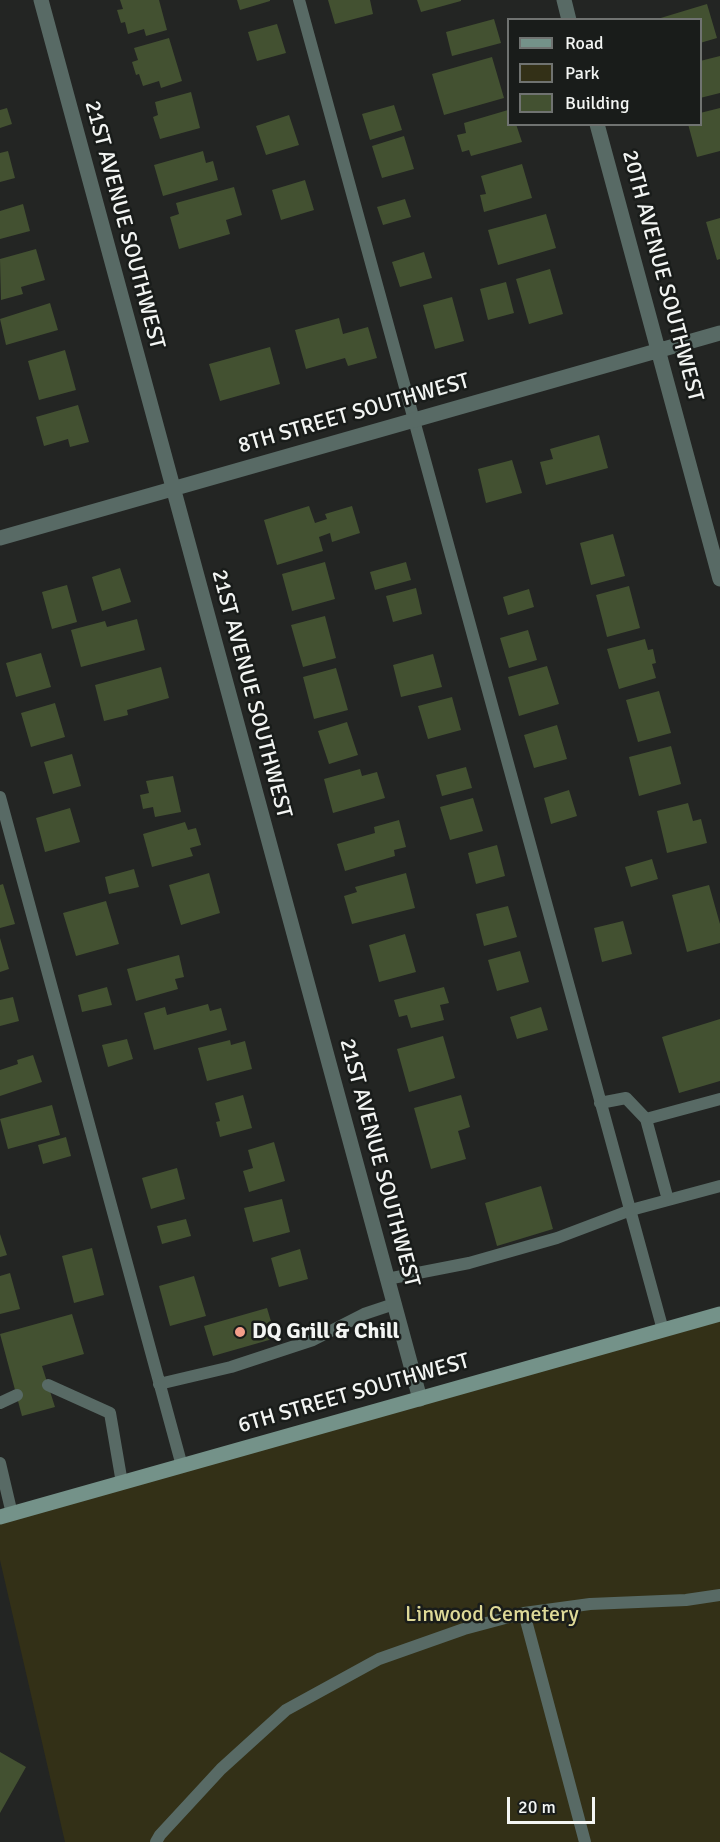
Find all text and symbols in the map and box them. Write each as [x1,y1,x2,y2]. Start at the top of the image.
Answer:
legend [507,18,702,126]
text: Road [565,32,604,54]
text: Park [565,62,600,84]
text: Building [565,92,629,114]
street label: 21ST AVENUE SOUTHWEST [78,98,170,352]
street label: 20TH AVENUE SOUTHWEST [616,147,708,405]
street label: 8TH STREET SOUTHWEST [235,368,473,460]
street label: 21ST AVENUE SOUTHWEST [205,567,297,821]
street label: 21ST AVENUE SOUTHWEST [333,1036,425,1290]
place label: DQ Grill & Chill [252,1319,399,1345]
marker: DQ Grill & Chill [233,1325,247,1339]
street label: 6TH STREET SOUTHWEST [235,1348,473,1440]
park label: Linwood Cemetery [405,1602,579,1628]
scale bar [510,1785,598,1823]
text: 20 m [518,1796,556,1818]

